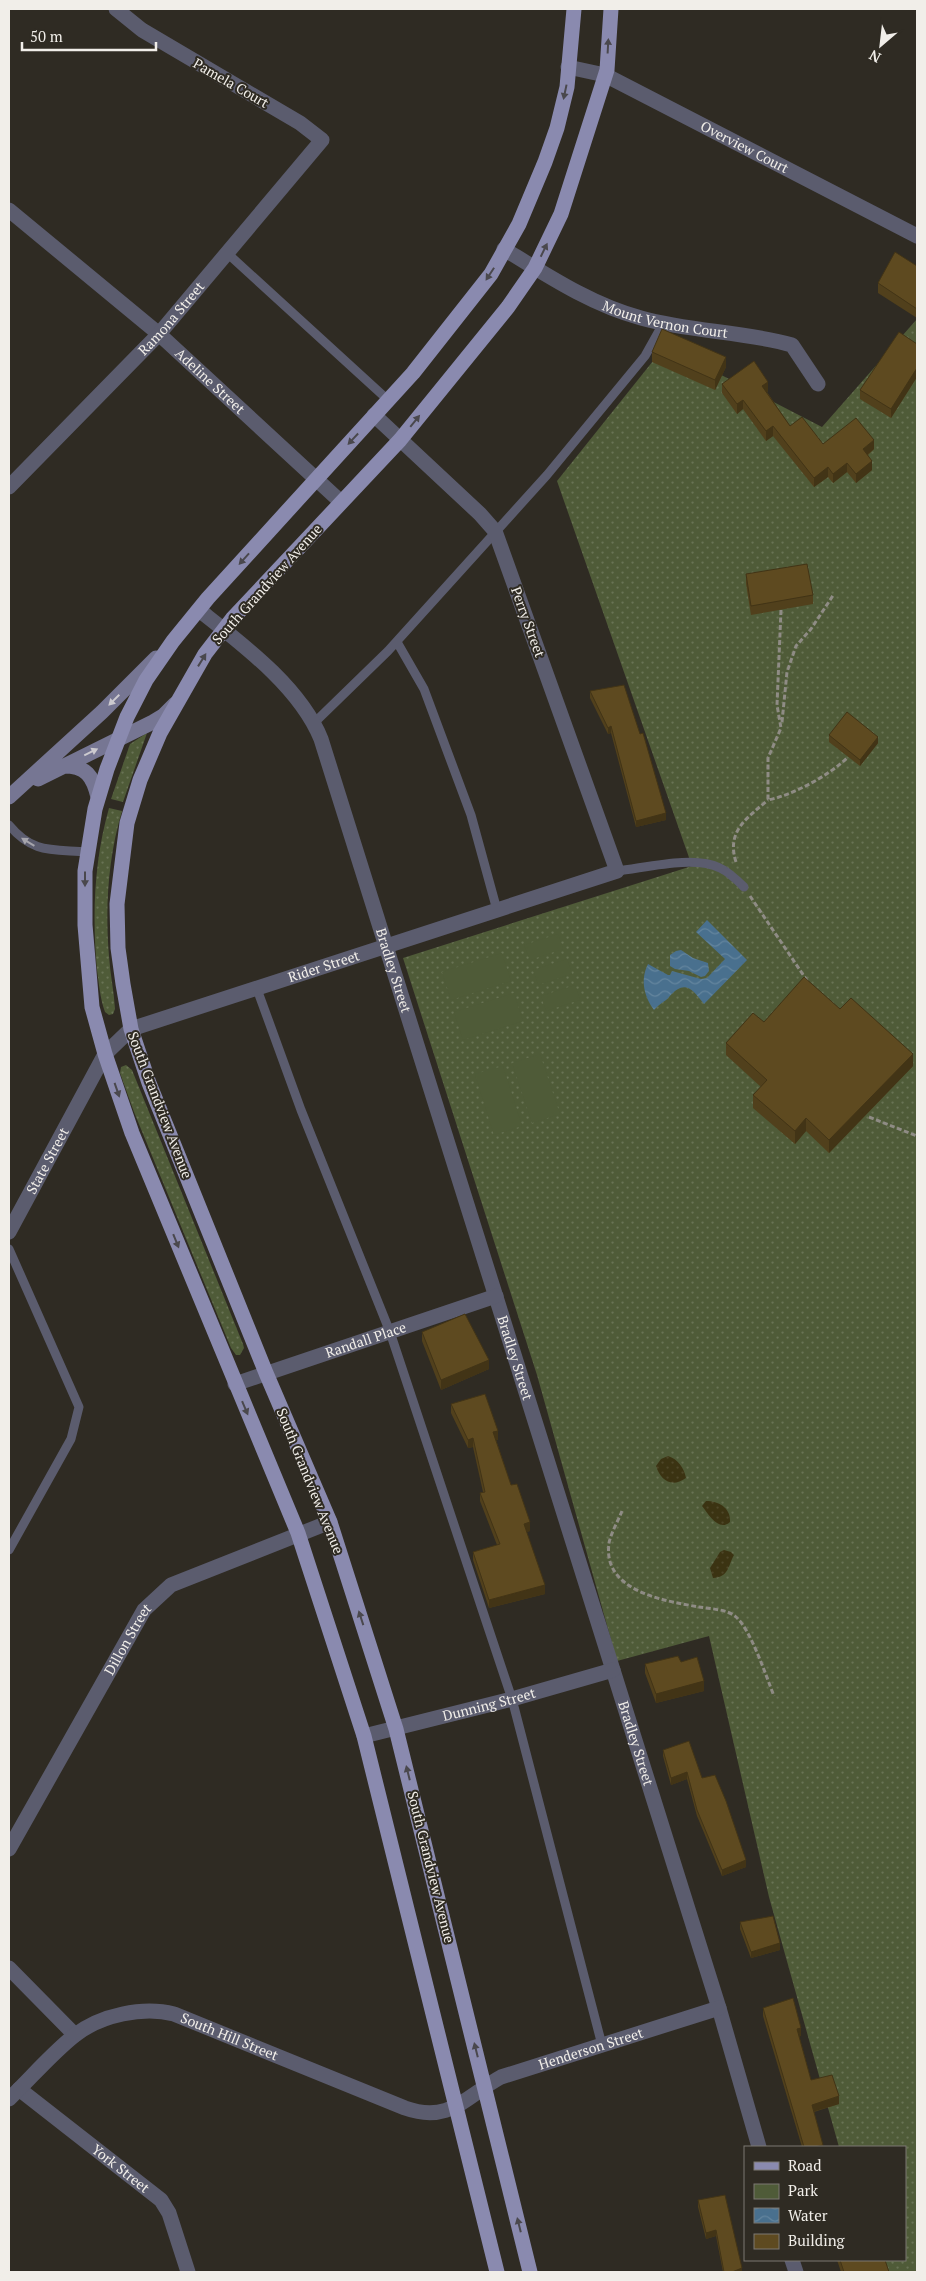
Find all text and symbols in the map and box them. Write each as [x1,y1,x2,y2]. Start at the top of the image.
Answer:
scale bar [22,20,156,52]
north arrow [856,20,906,70]
text: 50 m [30,26,63,46]
one-way arrow [605,38,613,54]
text: N [865,46,884,68]
street label: Pamela Court [190,53,273,112]
one-way arrow [561,84,569,99]
street label: Overview Court [697,116,793,178]
one-way arrow [540,243,548,257]
one-way arrow [485,267,495,280]
street label: Ramona Street [133,277,209,359]
street label: Mount Vernon Court [600,296,730,342]
street label: Adeline Street [171,344,250,418]
one-way arrow [409,415,420,428]
one-way arrow [347,432,359,444]
street label: South Grandview Avenue [207,519,326,648]
one-way arrow [238,552,249,565]
street label: Perry Street [507,584,550,661]
one-way arrow [197,653,206,666]
one-way arrow [108,694,120,706]
one-way arrow [84,748,98,756]
one-way arrow [21,838,34,847]
one-way arrow [81,871,89,887]
street label: Bradley Street [372,926,416,1016]
street label: Rider Street [285,945,363,986]
street label: South Grandview Avenue [124,1029,197,1181]
one-way arrow [114,1082,122,1097]
street label: State Street [21,1123,73,1197]
one-way arrow [172,1234,180,1249]
street label: Bradley Street [493,1313,538,1403]
street label: Randall Place [323,1317,408,1362]
one-way arrow [241,1401,249,1415]
street label: South Grandview Avenue [272,1405,348,1557]
street label: Dillon Street [99,1598,155,1678]
one-way arrow [356,1610,364,1625]
street label: Dunning Street [440,1683,538,1725]
street label: Bradley Street [614,1698,659,1789]
one-way arrow [403,1766,411,1781]
street label: South Grandview Avenue [403,1789,460,1945]
street label: South Hill Street [178,2008,282,2065]
street label: Henderson Street [536,2022,646,2074]
one-way arrow [472,2043,480,2058]
street label: York Street [88,2139,155,2197]
legend [744,2146,906,2261]
text: Road [788,2155,821,2175]
text: Park [788,2180,818,2200]
text: Water [788,2205,828,2225]
one-way arrow [515,2217,523,2232]
text: Building [788,2230,846,2250]

